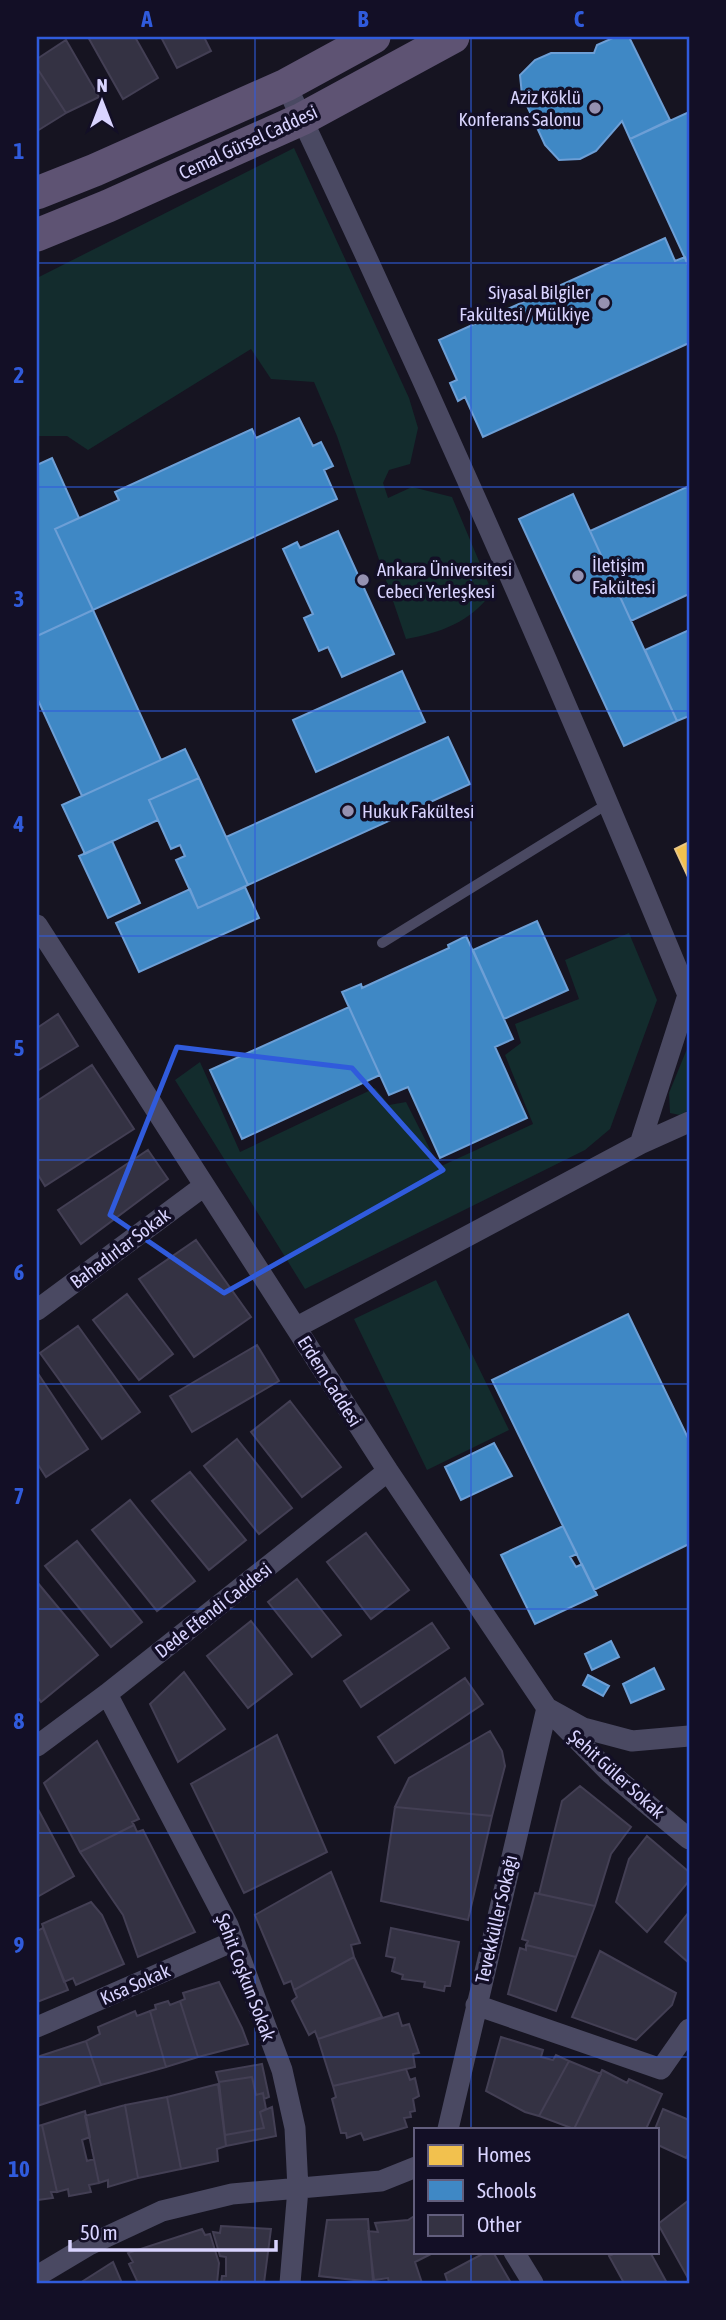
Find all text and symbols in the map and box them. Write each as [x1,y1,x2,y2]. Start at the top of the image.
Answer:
text: A [140,6,153,32]
text: B [358,6,369,32]
text: C [574,6,585,32]
north arrow [66,66,136,136]
text: N [96,74,108,96]
place label: Aziz Köklü Konferans Salonu [458,86,581,130]
street label: Cemal Gürsel Caddesi [175,100,321,184]
marker: Aziz Köklü Konferans Salonu [587,100,603,116]
text: 1 [14,138,25,164]
place label: Siyasal Bilgiler Fakültesi / Mülkiye [459,281,590,325]
marker: Siyasal Bilgiler Fakültesi / Mülkiye [596,295,612,311]
text: 2 [14,362,24,388]
place label: İletişim Fakültesi [592,554,656,598]
place label: Ankara Üniversitesi Cebeci Yerleşkesi [377,558,512,602]
marker: İletişim Fakültesi [570,568,586,584]
marker: Ankara Üniversitesi Cebeci Yerleşkesi [355,572,371,588]
text: 3 [14,586,24,612]
place label: Hukuk Fakültesi [362,800,474,822]
marker: Hukuk Fakültesi [340,803,356,819]
text: 4 [13,811,25,837]
text: 5 [14,1035,25,1061]
street label: Bahadırlar Sokak [66,1203,175,1293]
text: 6 [14,1259,25,1285]
street label: Erdem Caddesi [293,1332,367,1430]
text: 7 [14,1483,24,1509]
street label: Dede Efendi Caddesi [150,1558,276,1662]
text: 8 [14,1708,25,1734]
street label: Şehit Güler Sokak [564,1725,670,1823]
street label: Tevekküller Sokağı [471,1853,521,1985]
street label: Şehit Coşkun Sokak [212,1910,281,2044]
text: 9 [14,1932,25,1958]
street label: Kısa Sokak [97,1959,174,2009]
legend [414,2128,660,2254]
text: Homes [477,2142,531,2166]
text: 10 [8,2156,30,2182]
text: Schools [477,2178,537,2202]
scale bar [70,2208,276,2252]
text: Other [477,2212,522,2236]
text: 50 m [80,2220,118,2244]

